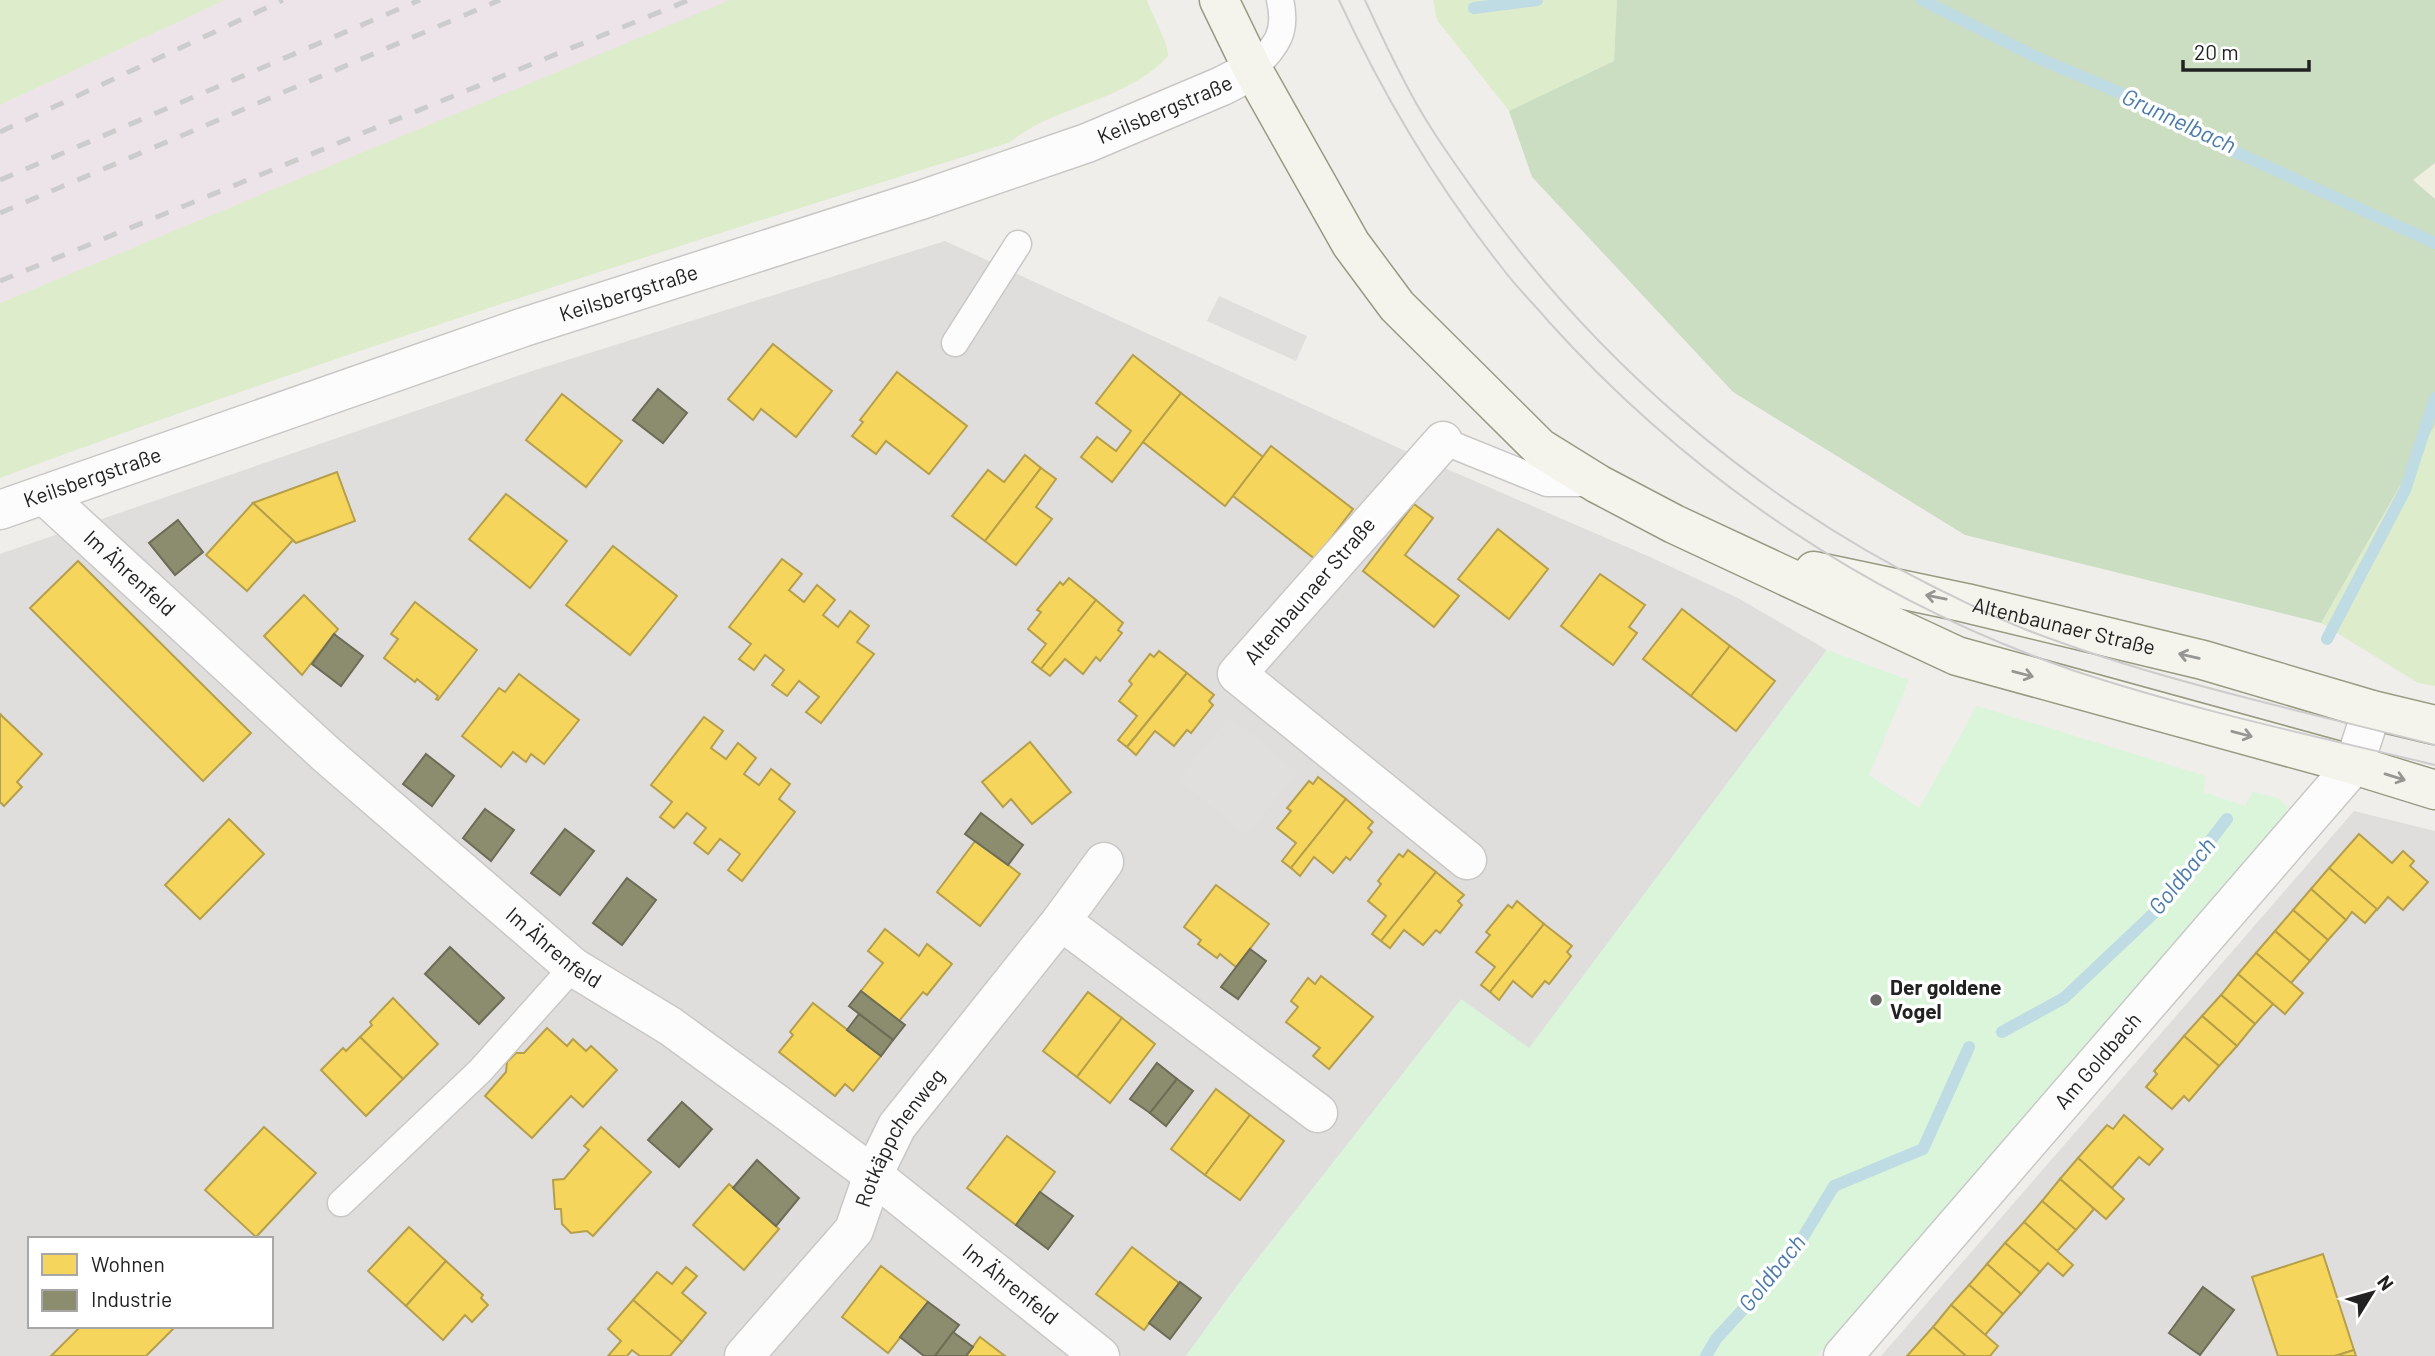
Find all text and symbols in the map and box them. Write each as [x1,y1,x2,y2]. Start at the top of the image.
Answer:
scale bar [2183,28,2309,72]
text: 20 m [2194,39,2239,64]
street label: Keilsbergstraße [1093,69,1236,148]
water label: Grunnelbach [2118,81,2241,159]
street label: Keilsbergstraße [556,258,701,326]
street label: Keilsbergstraße [20,441,164,512]
street label: Altenbaunaer Straße [1238,511,1380,669]
street label: Im Ährenfeld [80,524,181,621]
one-way arrow [1925,589,1948,603]
street label: Altenbaunaer Straße [1970,591,2158,659]
one-way arrow [2178,649,2201,663]
one-way arrow [2011,668,2033,681]
one-way arrow [2230,728,2253,741]
one-way arrow [2383,772,2405,785]
water label: Goldbach [2142,831,2221,920]
street label: Im Ährenfeld [502,901,606,992]
place label: Der goldene Vogel [1890,974,2001,1023]
marker: Der goldene Vogel [1868,992,1884,1008]
street label: Am Goldbach [2048,1007,2145,1113]
street label: Rotkäppchenweg [849,1063,949,1210]
water label: Goldbach [1732,1228,1811,1317]
legend [28,1237,273,1328]
street label: Im Ährenfeld [958,1238,1064,1329]
text: Wohnen [91,1251,165,1276]
north arrow [2337,1258,2407,1328]
text: N [2373,1270,2399,1294]
text: Industrie [91,1286,172,1311]

